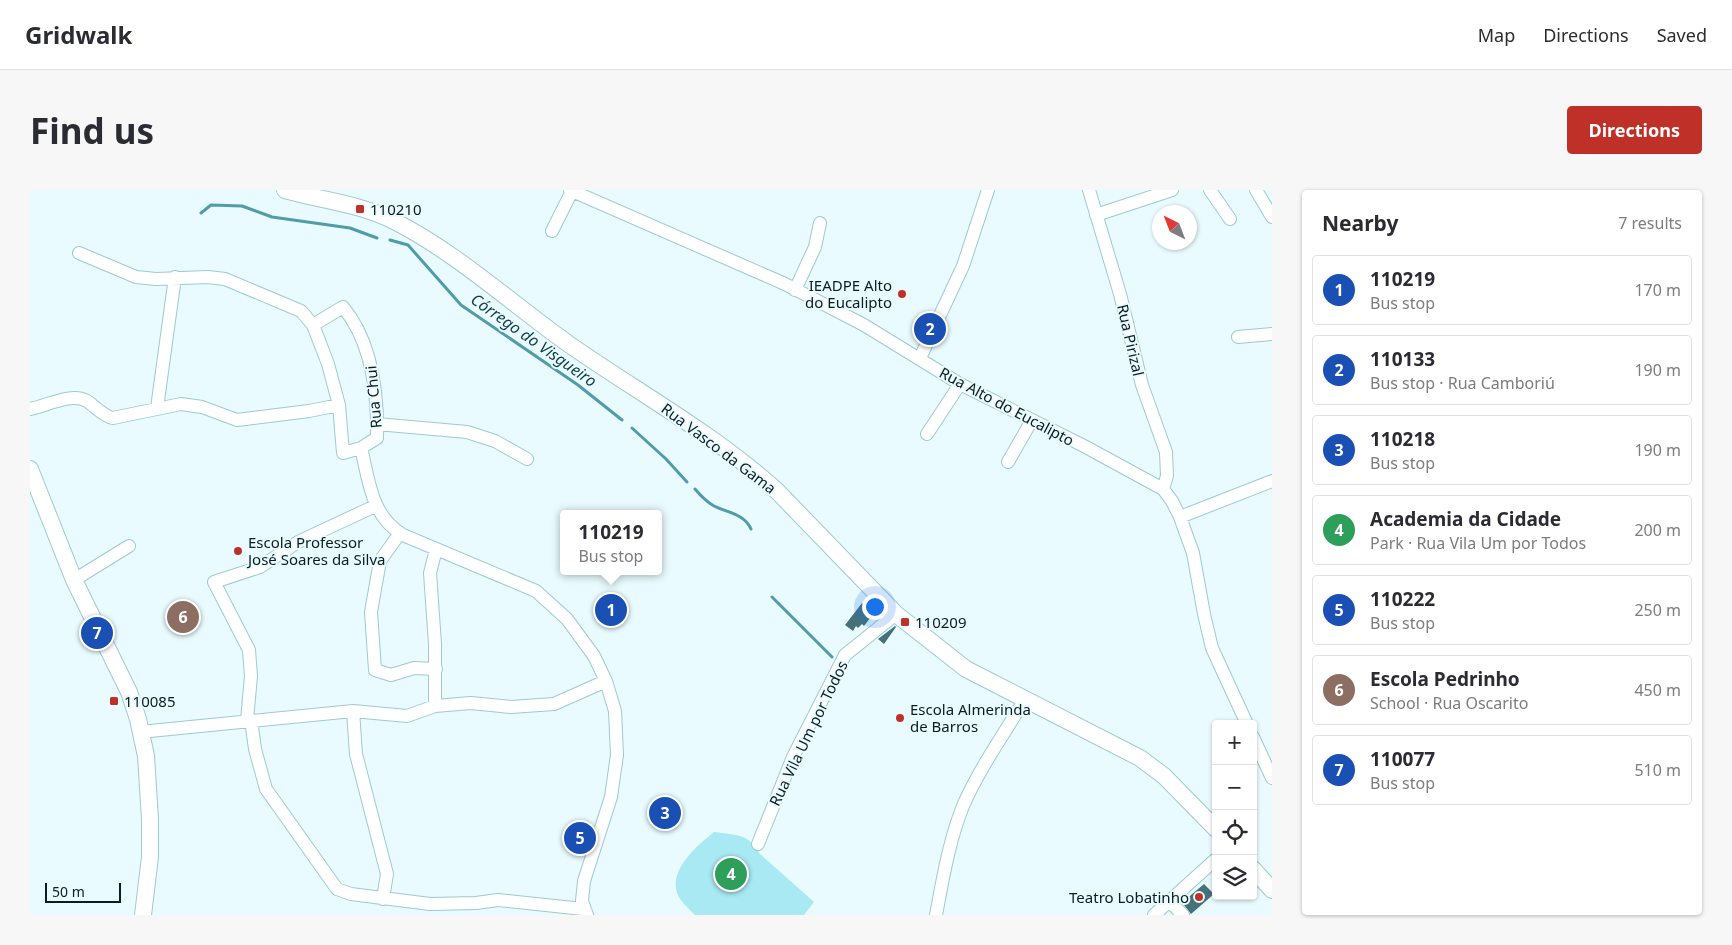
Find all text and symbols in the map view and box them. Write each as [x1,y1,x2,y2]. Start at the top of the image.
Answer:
text: Gridwalk [25,18,132,51]
text: Map [1478,23,1515,47]
text: Directions [1543,23,1629,47]
text: Saved [1657,23,1707,47]
button: Directions [1567,106,1702,154]
text: Find us [30,107,154,154]
place label: 110210 [370,199,421,219]
marker: 110210 [354,203,366,215]
north arrow [1152,205,1197,250]
text: Nearby [1322,209,1398,237]
text: 7 results [1618,212,1682,234]
text: 110219 [1370,266,1435,292]
place label: IEADPE Alto do Eucalipto [805,275,892,312]
text: 1 [1334,279,1344,301]
text: 170 m [1634,279,1681,301]
water label: Córrego do Visgueiro [467,288,601,392]
marker: IEADPE Alto do Eucalipto [896,288,908,300]
text: Bus stop [1370,292,1435,314]
street label: Rua Pirizal [1113,302,1149,378]
pin: 2 [914,310,946,348]
text: 110133 [1370,346,1435,372]
text: 2 [1334,359,1344,381]
text: 190 m [1634,359,1681,381]
street label: Rua Alto do Eucalipto [936,362,1078,450]
street label: Rua Chui [360,365,386,429]
text: Bus stop · Rua Camboriú [1370,372,1555,394]
street label: Rua Vasco da Gama [658,398,780,498]
text: 110218 [1370,426,1435,452]
text: 3 [1334,439,1344,461]
text: 190 m [1634,439,1681,461]
text: Bus stop [1370,452,1435,474]
text: Academia da Cidade [1370,506,1561,532]
popup [560,510,662,575]
text: 110219 [578,519,644,545]
text: 4 [1334,519,1344,541]
text: 200 m [1634,519,1681,541]
place label: Escola Professor José Soares da Silva [246,532,385,569]
text: Park · Rua Vila Um por Todos [1370,532,1586,554]
marker: Escola Professor José Soares da Silva [232,545,244,557]
text: Bus stop [578,545,643,567]
text: 110222 [1370,586,1435,612]
pin: 1 [595,591,627,629]
your location [862,594,888,620]
pin: 6 [167,598,199,636]
text: 5 [1334,599,1344,621]
text: 250 m [1634,599,1681,621]
place label: 110209 [915,612,966,632]
text: Bus stop [1370,612,1435,634]
pin: 7 [81,614,113,652]
marker: 110209 [899,616,911,628]
street label: Rua Vila Um por Todos [764,657,852,809]
text: Escola Pedrinho [1370,666,1520,692]
text: 6 [1334,679,1344,701]
text: 450 m [1634,679,1681,701]
place label: 110085 [124,691,175,711]
text: School · Rua Oscarito [1370,692,1528,714]
marker: 110085 [108,695,120,707]
place label: Escola Almerinda de Barros [910,699,1031,736]
marker: Escola Almerinda de Barros [894,712,906,724]
map controls [1212,720,1257,900]
button: + [1212,720,1257,765]
text: 110077 [1370,746,1435,772]
text: 7 [1334,759,1344,781]
text: 510 m [1634,759,1681,781]
button: − [1212,765,1257,810]
text: Bus stop [1370,772,1435,794]
pin: 3 [649,794,681,832]
button: locate [1212,810,1257,855]
pin: 5 [564,819,596,857]
pin: 4 [715,855,747,893]
button: layers [1212,855,1257,900]
scale bar [45,880,121,903]
text: 50 m [52,882,85,901]
place label: Teatro Lobatinho [1069,887,1189,907]
marker: Teatro Lobatinho [1193,891,1205,903]

